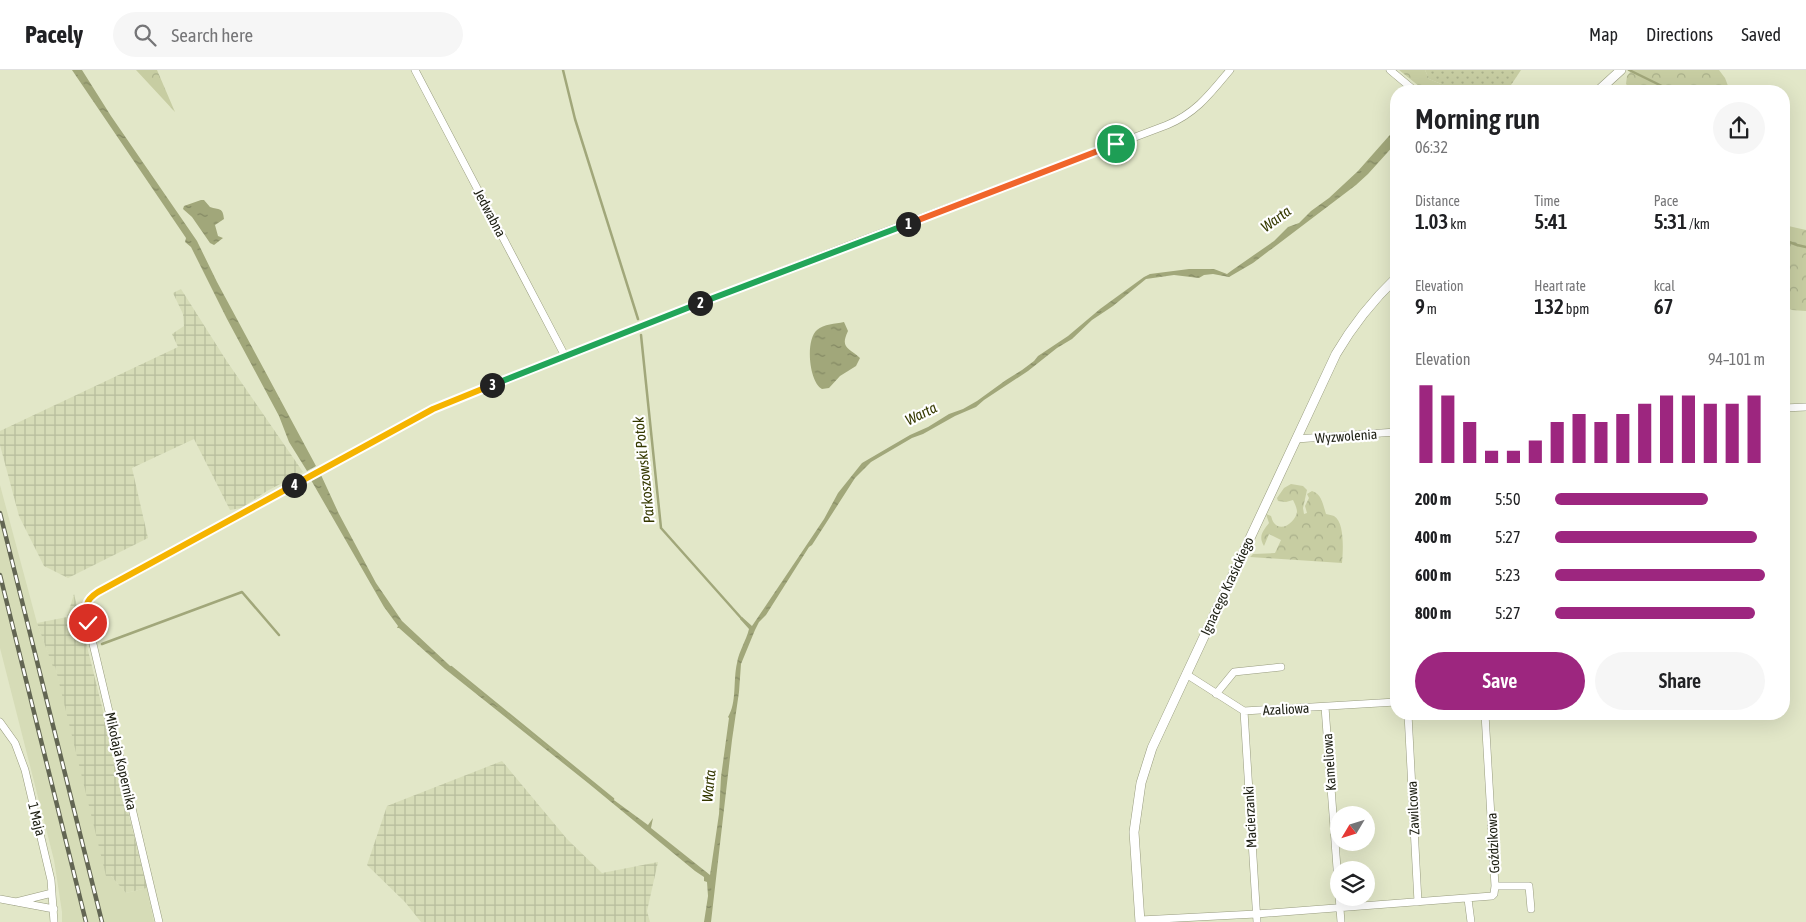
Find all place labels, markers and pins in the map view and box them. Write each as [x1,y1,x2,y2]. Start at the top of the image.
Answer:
pin [1095,123,1137,165]
pin: 1 [896,212,920,236]
pin: 2 [688,290,712,316]
pin: 3 [480,372,504,398]
pin: 4 [282,472,306,498]
pin [67,602,109,644]

